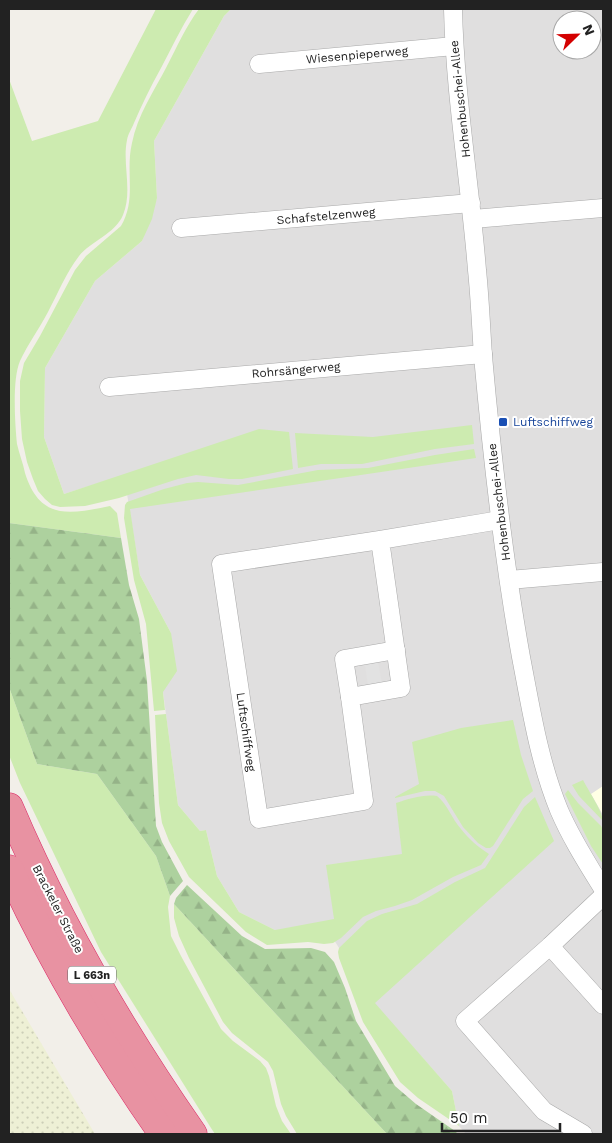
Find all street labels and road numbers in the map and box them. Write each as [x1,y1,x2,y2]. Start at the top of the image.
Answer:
street label: Hohenbuschei-Allee [447,39,473,159]
street label: Wiesenpieperweg [305,44,409,66]
street label: Schafstelzenweg [276,205,377,227]
street label: Rohrsängerweg [251,359,342,381]
street label: Hohenbuschei-Allee [485,442,513,562]
street label: Luftschiffweg [234,691,259,773]
street label: Brackeler Straße [30,862,86,956]
road number: L 663n [68,966,116,984]

